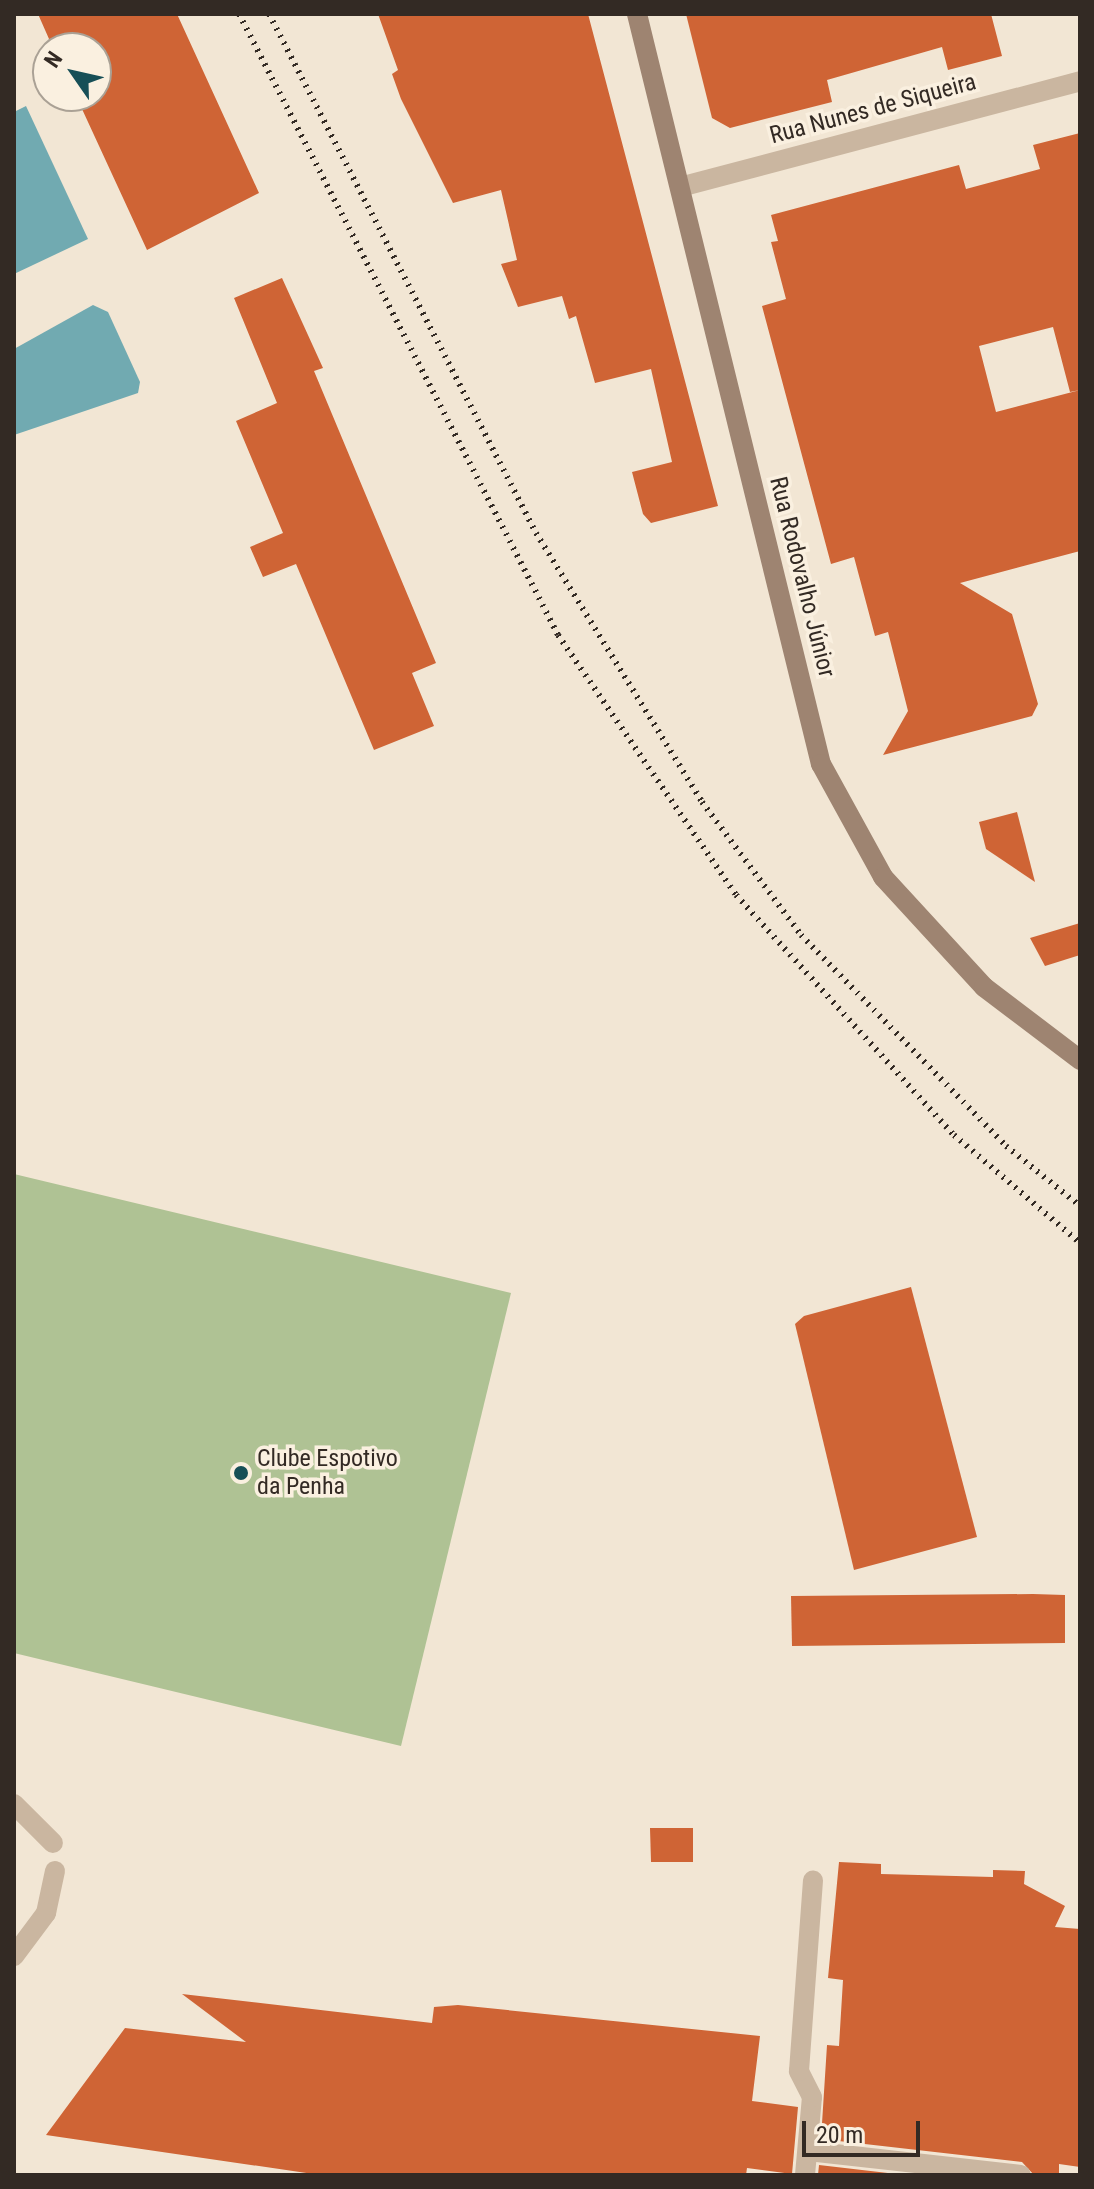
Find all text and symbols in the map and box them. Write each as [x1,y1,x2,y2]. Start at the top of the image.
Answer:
north arrow [32,32,112,112]
text: N [39,47,67,72]
street label: Rua Nunes de Siqueira [767,68,979,150]
street label: Rua Rodovalho Júnior [763,474,841,680]
place label: Clube Espotivo da Penha [257,1445,398,1501]
marker: Clube Espotivo da Penha [232,1464,250,1482]
scale bar [806,2105,924,2155]
text: 20 m [816,2121,863,2149]

